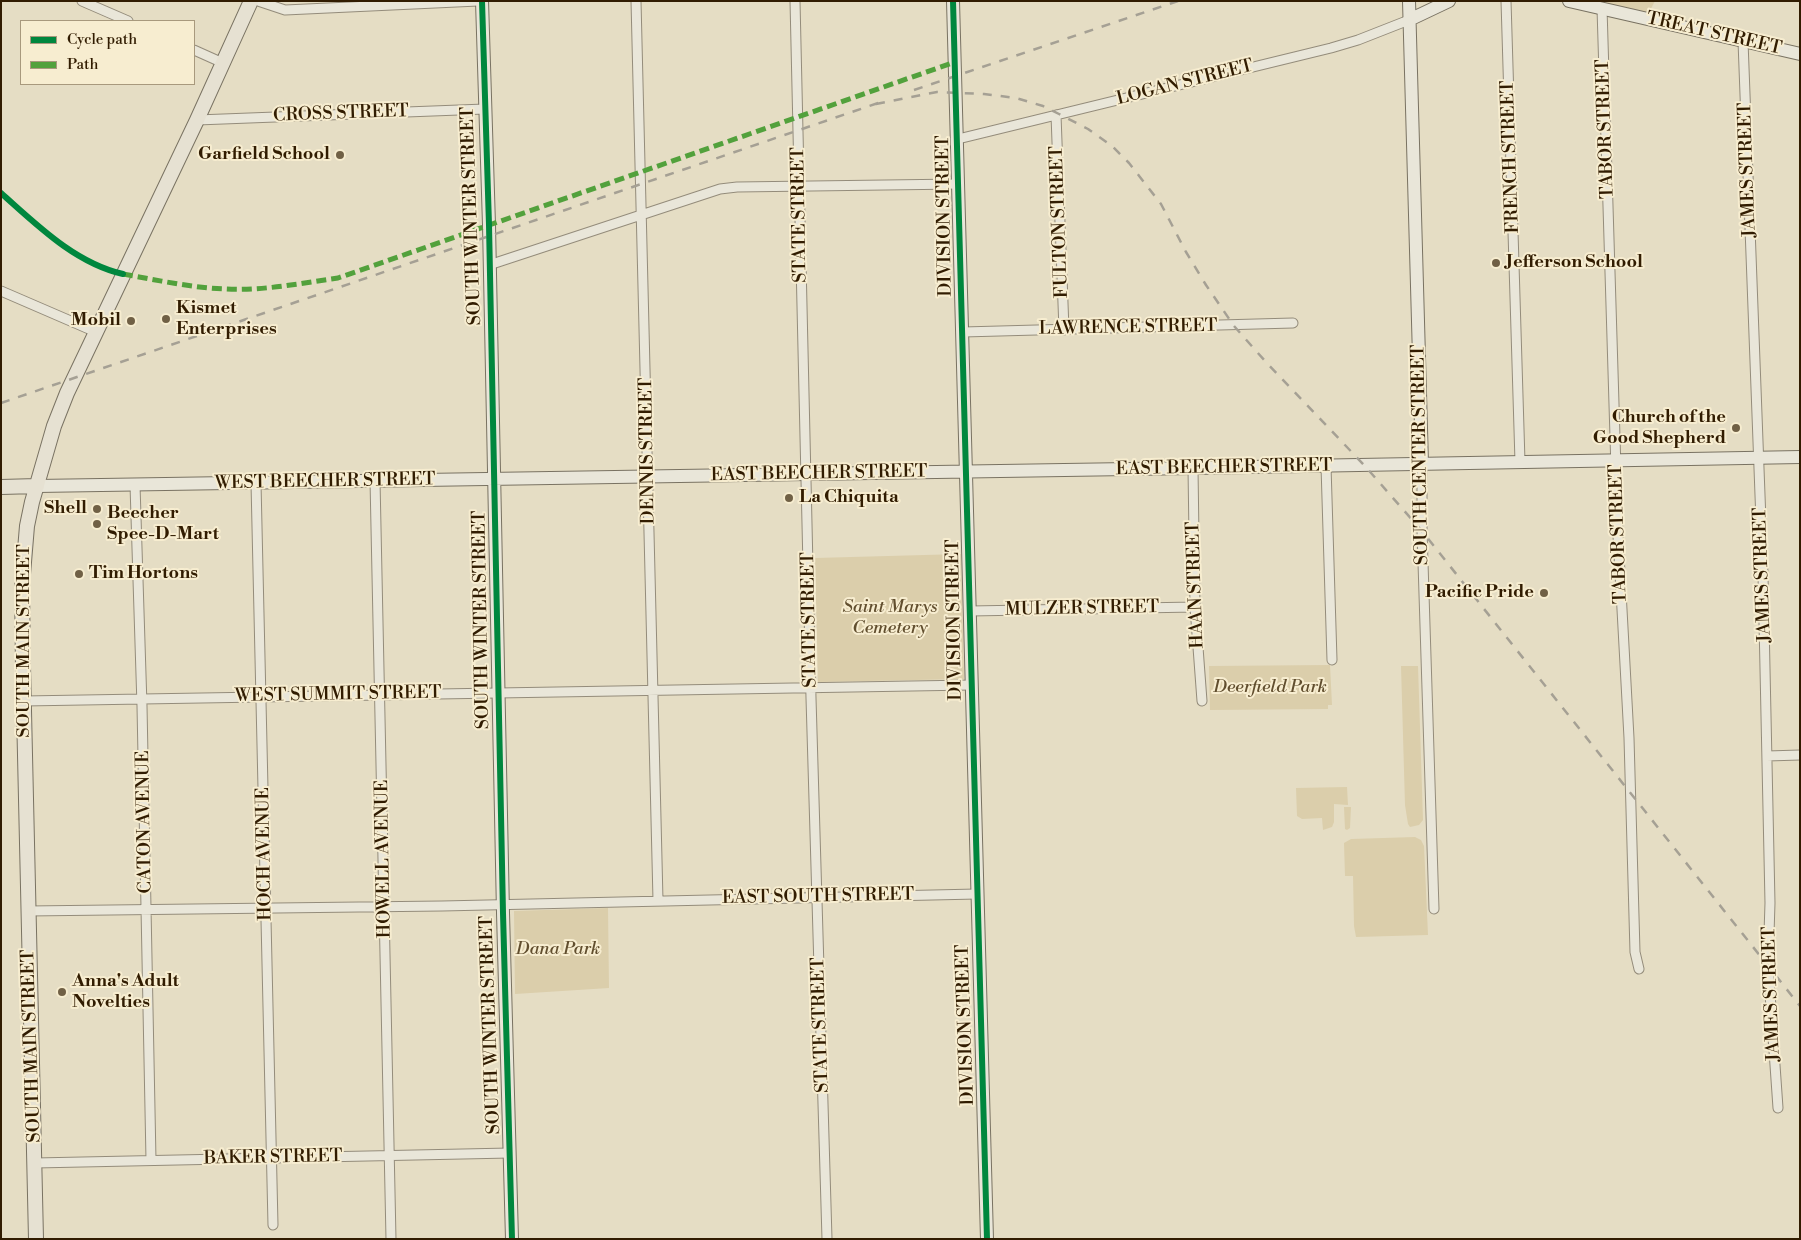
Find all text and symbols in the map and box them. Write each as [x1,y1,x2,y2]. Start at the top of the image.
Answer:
street label: TREAT STREET [1644,8,1784,60]
legend [20,20,195,85]
text: Cycle path [67,30,137,49]
text: Path [67,55,99,74]
street label: LOGAN STREET [1114,56,1256,110]
street label: TABOR STREET [1593,59,1619,199]
street label: FRENCH STREET [1498,80,1524,234]
street label: CROSS STREET [273,101,409,127]
street label: JAMES STREET [1735,102,1761,238]
street label: SOUTH WINTER STREET [457,106,487,326]
street label: DIVISION STREET [933,135,957,297]
place label: Garfield School [198,144,330,166]
street label: FULTON STREET [1047,146,1073,298]
street label: STATE STREET [788,147,812,283]
marker: Garfield School [334,149,346,161]
place label: Jefferson School [1506,252,1643,274]
marker: Jefferson School [1490,257,1502,269]
place label: Kismet Enterprises [176,298,277,340]
place label: Mobil [71,310,121,332]
marker: Kismet Enterprises [160,313,172,325]
marker: Mobil [125,315,137,327]
street label: LAWRENCE STREET [1038,316,1218,340]
street label: SOUTH CENTER STREET [1408,345,1434,565]
street label: DENNIS STREET [636,377,660,525]
place label: Church of the Good Shepherd [1593,407,1726,449]
marker: Church of the Good Shepherd [1730,422,1742,434]
street label: EAST BEECHER STREET [1115,455,1333,481]
street label: EAST BEECHER STREET [710,461,928,487]
street label: TABOR STREET [1606,464,1632,604]
street label: WEST BEECHER STREET [214,469,436,495]
place label: La Chiquita [799,487,899,509]
marker: La Chiquita [783,492,795,504]
place label: Shell [44,498,87,520]
marker: Shell [91,503,103,515]
place label: Beecher Spee-D-Mart [107,503,219,546]
street label: JAMES STREET [1750,507,1776,643]
street label: SOUTH WINTER STREET [469,510,495,730]
marker: Beecher Spee-D-Mart [91,518,103,530]
street label: HAAN STREET [1183,521,1209,649]
street label: DIVISION STREET [943,539,967,701]
street label: SOUTH MAIN STREET [14,544,36,738]
street label: STATE STREET [798,552,822,688]
place label: Tim Hortons [89,563,198,585]
marker: Tim Hortons [73,568,85,580]
place label: Pacific Pride [1425,582,1534,604]
marker: Pacific Pride [1538,587,1550,599]
park label: Saint Marys Cemetery [842,597,938,640]
street label: MULZER STREET [1005,597,1159,621]
park label: Deerfield Park [1213,677,1327,699]
street label: WEST SUMMIT STREET [234,682,442,708]
street label: CATON AVENUE [133,750,157,894]
street label: HOWELL AVENUE [372,779,396,939]
street label: HOCH AVENUE [253,787,277,921]
street label: EAST SOUTH STREET [722,885,914,909]
street label: SOUTH WINTER STREET [476,915,506,1135]
street label: JAMES STREET [1759,926,1785,1062]
park label: Dana Park [516,939,600,961]
street label: DIVISION STREET [952,944,980,1106]
street label: SOUTH MAIN STREET [18,949,46,1143]
street label: STATE STREET [808,957,834,1093]
place label: Anna's Adult Novelties [72,971,179,1014]
marker: Anna's Adult Novelties [56,986,68,998]
street label: BAKER STREET [203,1146,343,1170]

